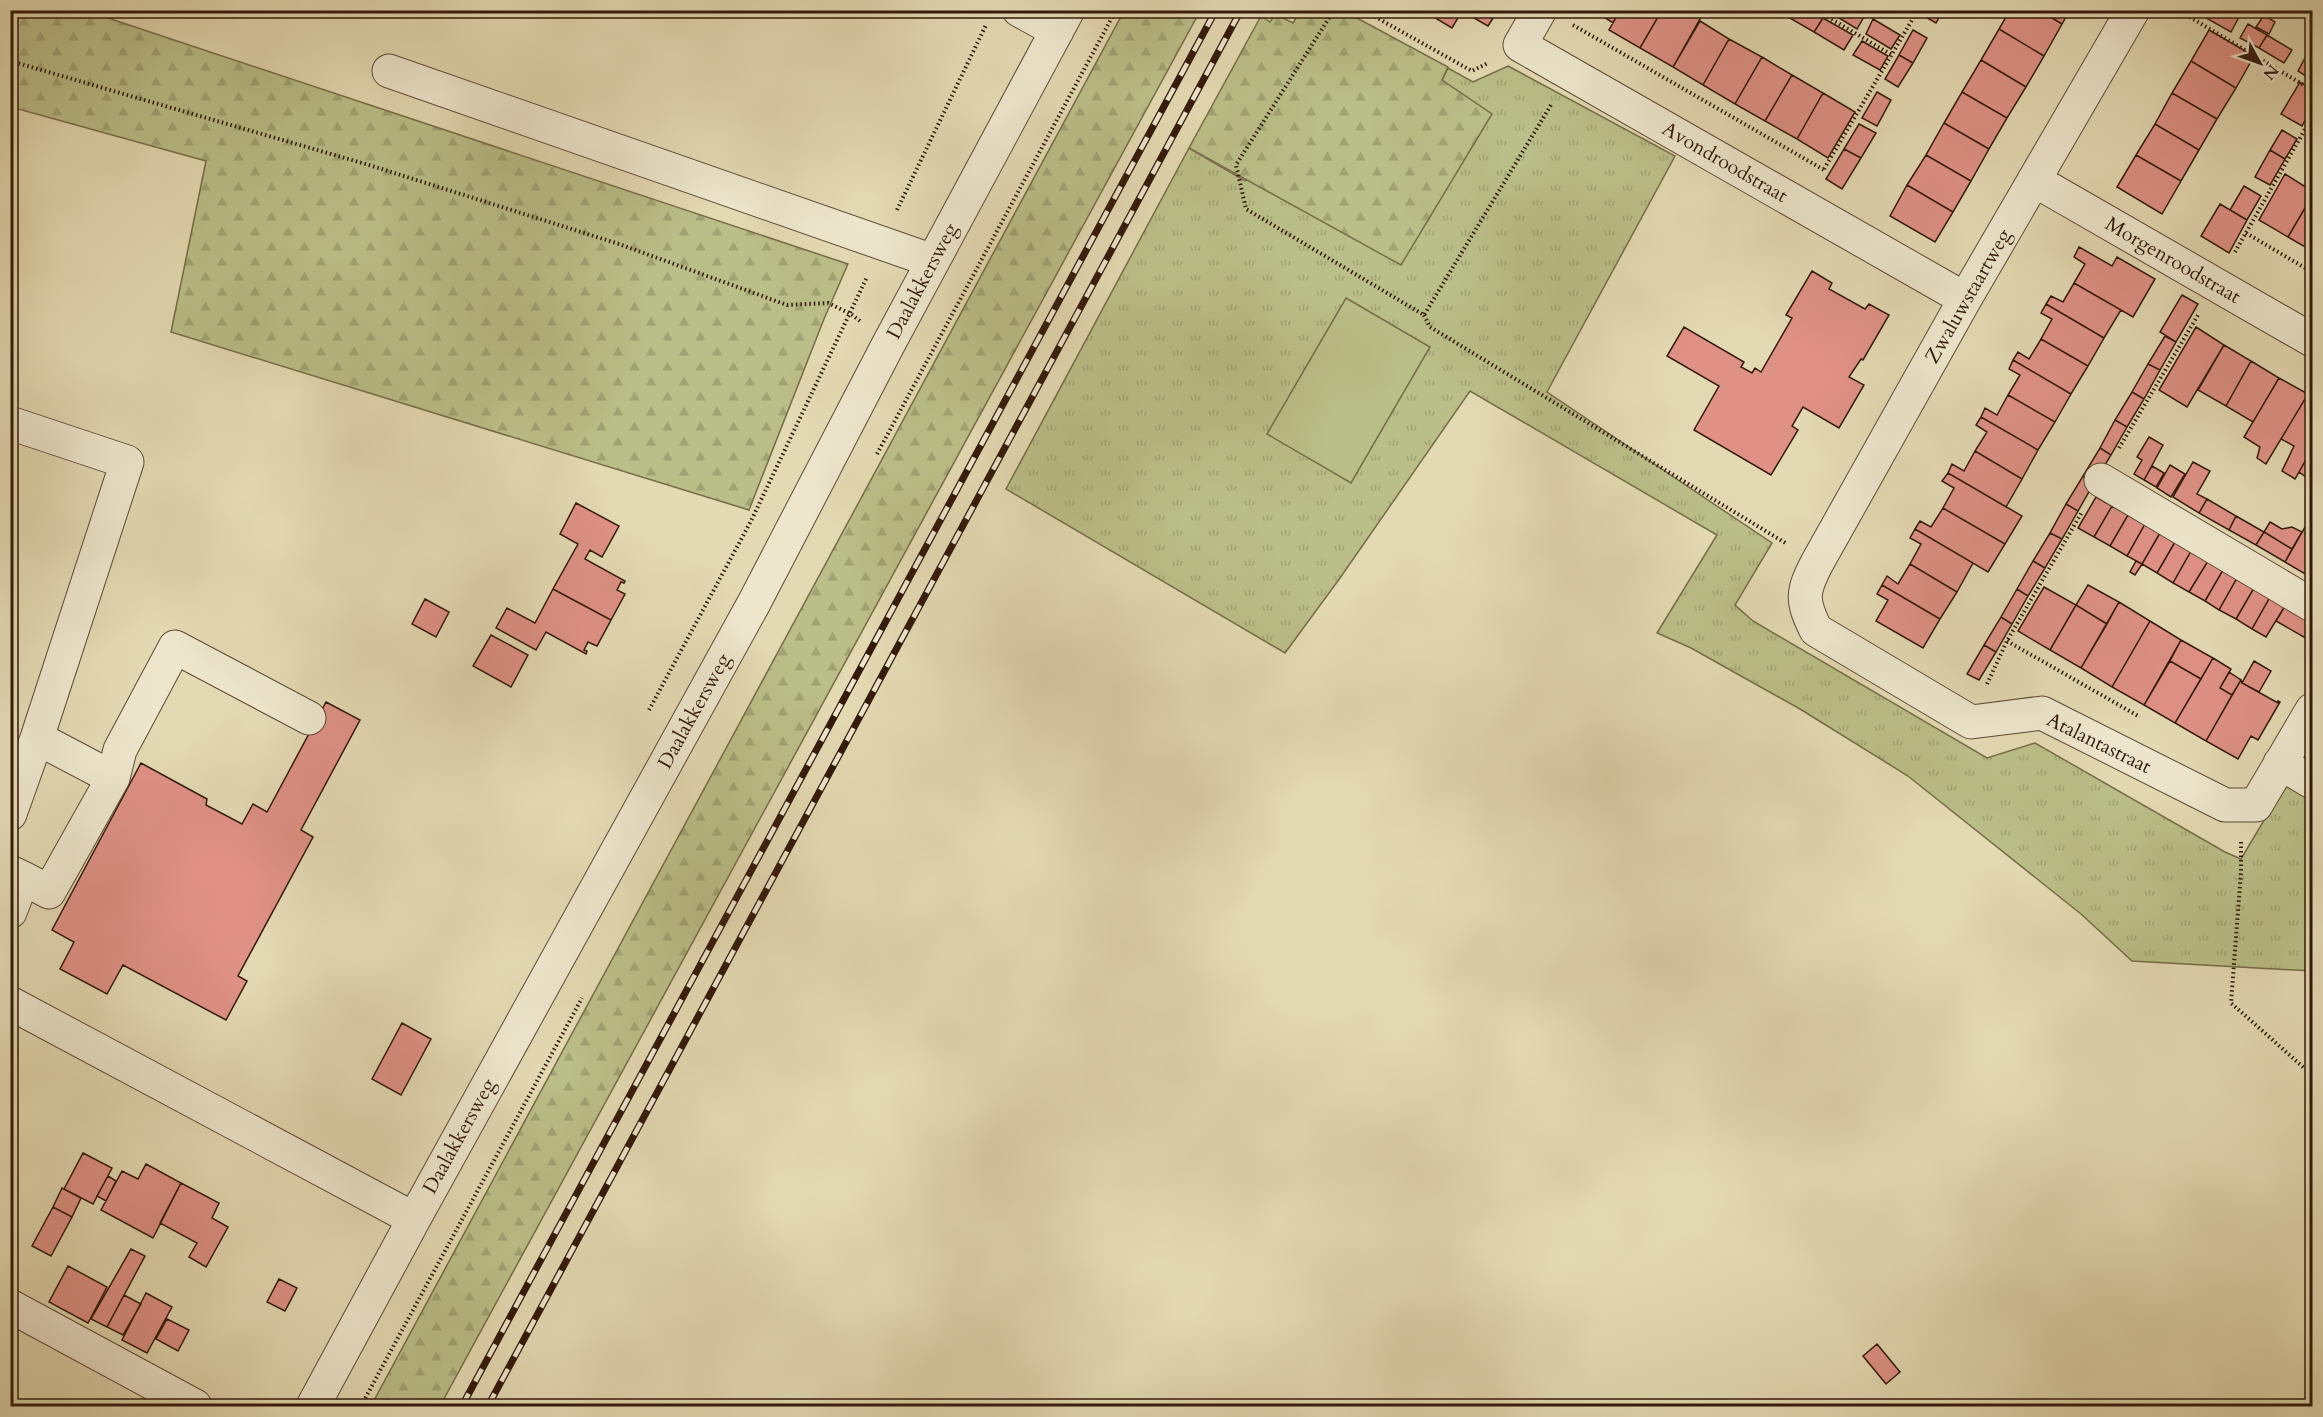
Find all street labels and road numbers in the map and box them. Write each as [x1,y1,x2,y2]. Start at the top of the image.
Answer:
street label: Avondroodstraat [1657,115,1793,209]
street label: Morgenroodstraat [2100,210,2246,310]
street label: Daalakkersweg [880,217,964,344]
street label: Zwaluwstaartweg [1918,223,2018,368]
street label: Daalakkersweg [651,648,737,774]
street label: Atalantastraat [2042,706,2156,780]
street label: Daalakkersweg [416,1073,502,1199]

